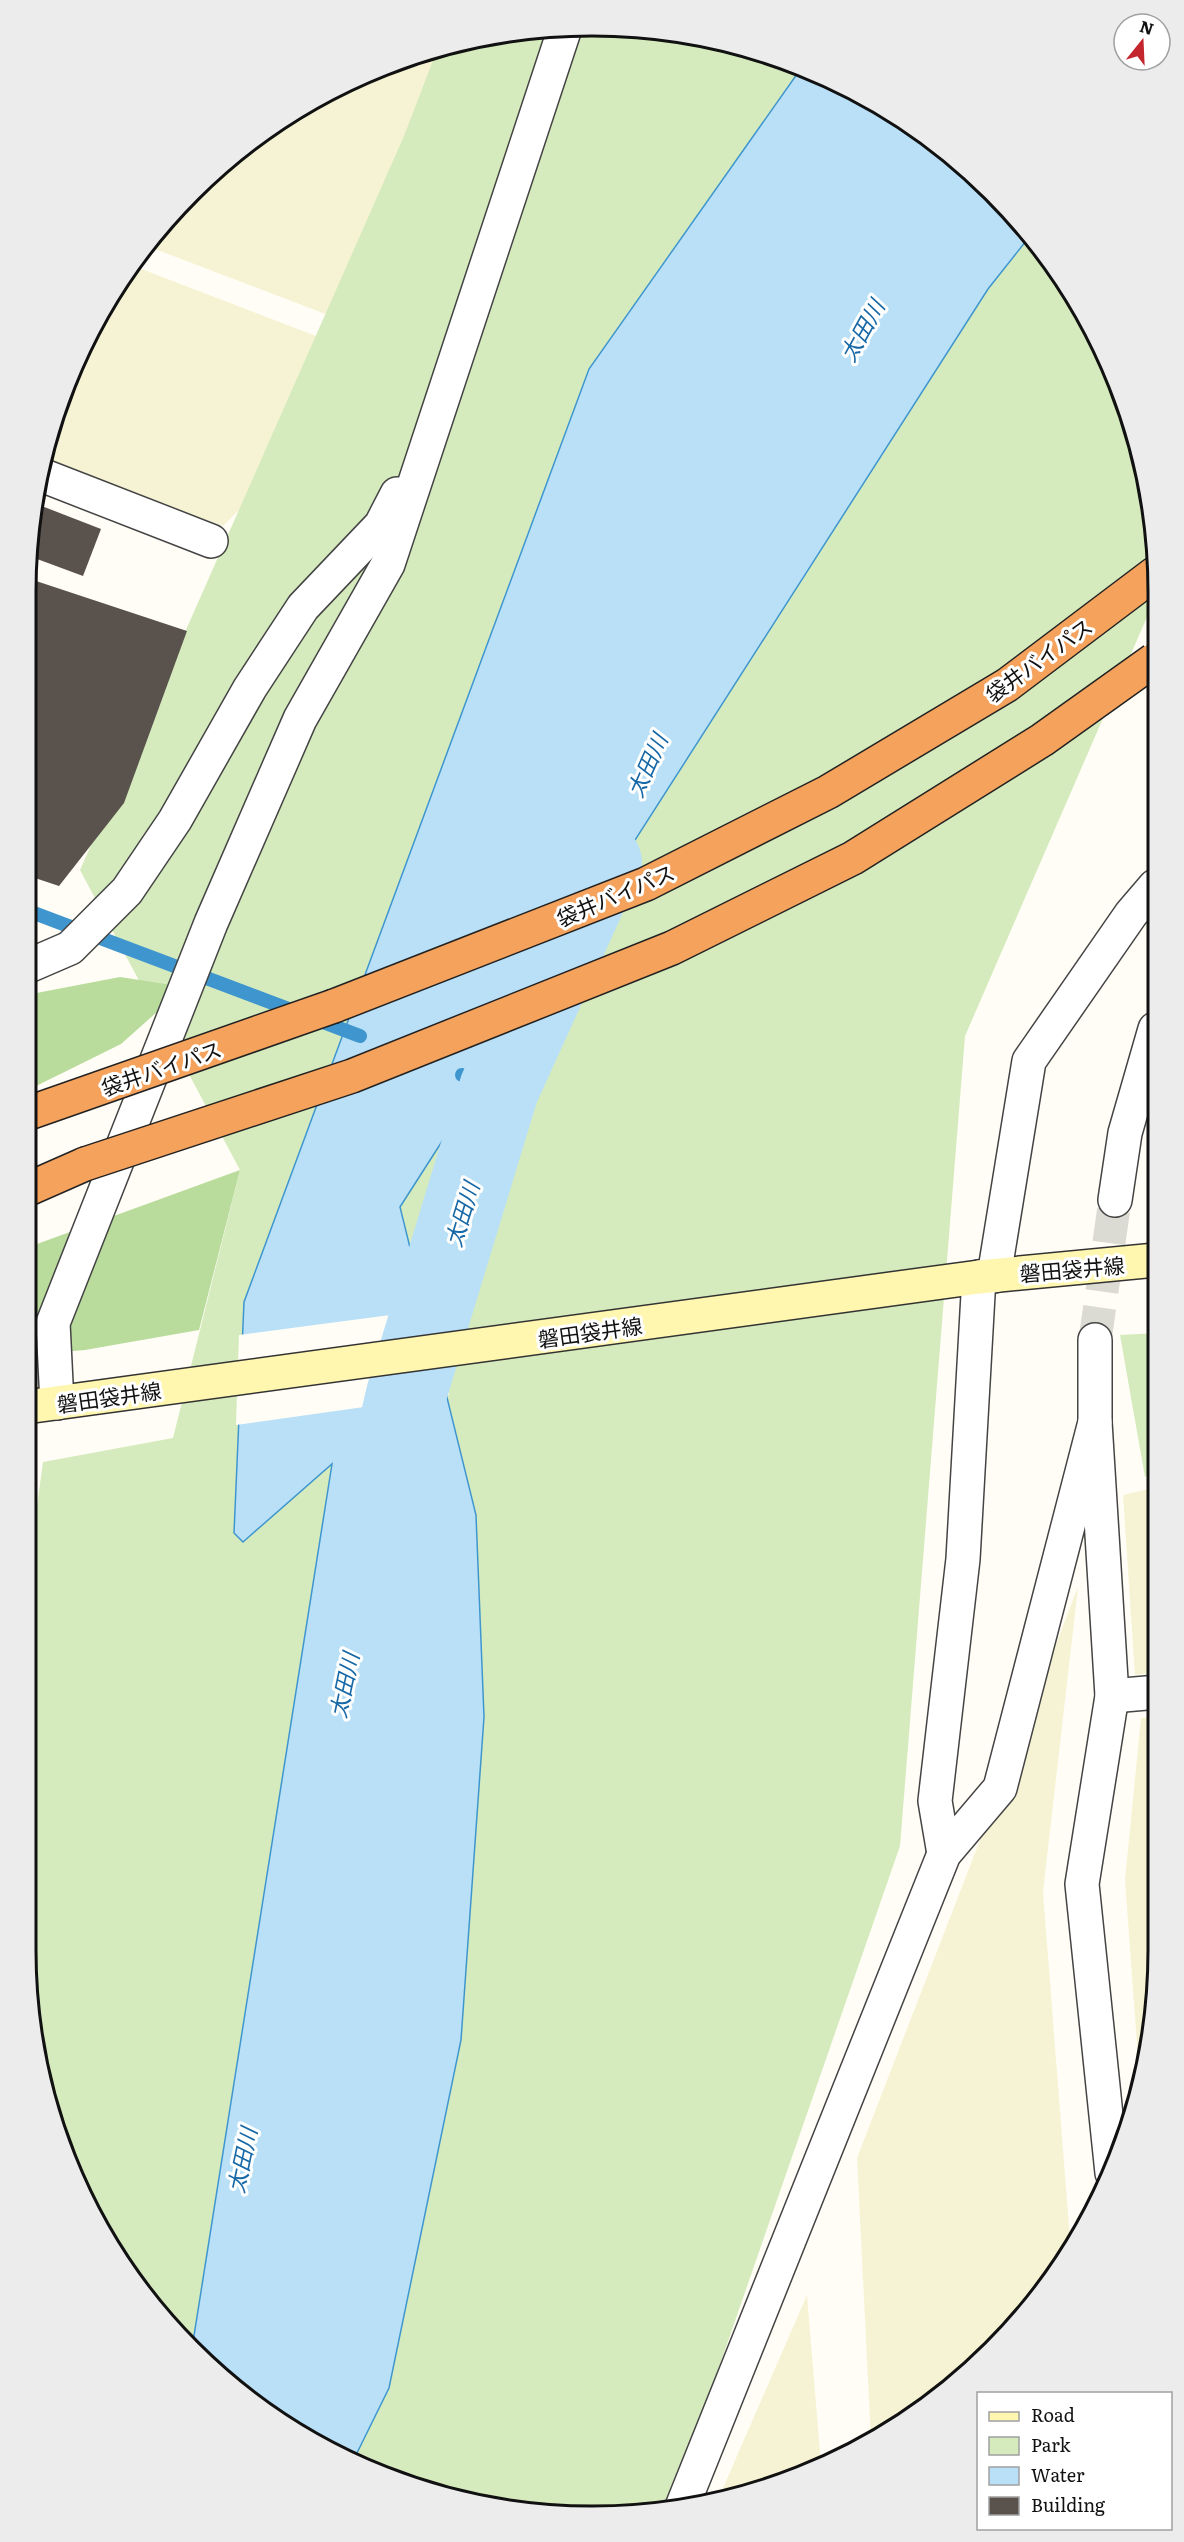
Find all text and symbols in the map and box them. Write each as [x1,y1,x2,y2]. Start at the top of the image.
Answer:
north arrow [1112,12,1172,72]
text: N [1137,13,1157,40]
water label: 太田川 [831,291,892,367]
street label: 袋井バイパス [978,610,1098,708]
water label: 太田川 [618,726,675,802]
street label: 袋井バイパス [551,855,679,933]
street label: 袋井バイパス [97,1032,225,1102]
water label: 太田川 [436,1176,487,1250]
street label: 磐田袋井線 [1018,1248,1126,1288]
street label: 磐田袋井線 [536,1308,644,1354]
street label: 磐田袋井線 [55,1373,163,1419]
water label: 太田川 [320,1647,366,1721]
water label: 太田川 [218,2122,264,2196]
legend [977,2392,1172,2530]
text: Road [1031,2401,1075,2428]
text: Park [1031,2431,1072,2458]
text: Water [1031,2461,1085,2488]
text: Building [1031,2491,1106,2518]

